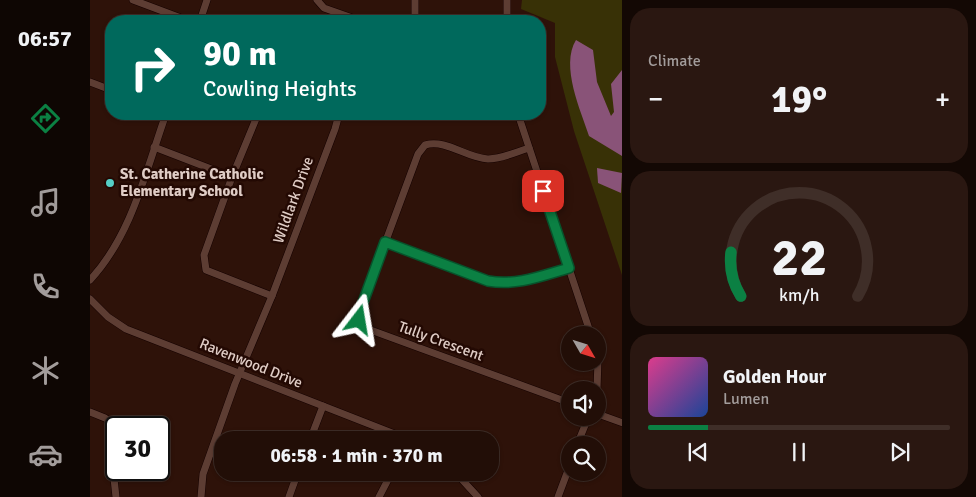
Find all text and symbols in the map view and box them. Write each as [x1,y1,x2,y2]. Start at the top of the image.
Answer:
text: 06:57 [18,25,72,52]
text: 90 m [203,32,277,75]
icon: right [120,35,185,100]
text: Climate [648,51,701,71]
text: Cowling Heights [203,75,357,102]
text: 19° [771,76,827,123]
text: − [648,82,663,116]
text: + [935,82,950,116]
icon: directions [28,101,63,136]
street label: Wildlark Drive [269,154,317,246]
place label: St. Catherine Catholic Elementary School [120,165,264,200]
pin [522,170,564,212]
marker: St. Catherine Catholic Elementary School [104,177,116,189]
icon: arrive [529,177,557,205]
icon: music [28,185,63,220]
text: 22 [771,226,827,290]
icon: phone [28,269,63,304]
text: km/h [779,284,819,306]
position arrow [332,293,384,345]
street label: Tully Crescent [396,317,486,365]
north arrow [561,326,606,371]
map controls [561,326,606,481]
street label: Ravenwood Drive [197,334,305,392]
icon: climate [28,353,63,388]
text: Golden Hour [723,365,826,389]
button: sound [561,381,606,426]
text: Lumen [723,389,769,409]
speed limit sign: 30 [105,416,170,481]
button: search [561,436,606,481]
icon: car [28,437,63,472]
icon: previous [684,438,712,466]
icon: pause [785,438,813,466]
icon: next [886,438,914,466]
text: 06:58 · 1 min · 370 m [270,444,443,468]

